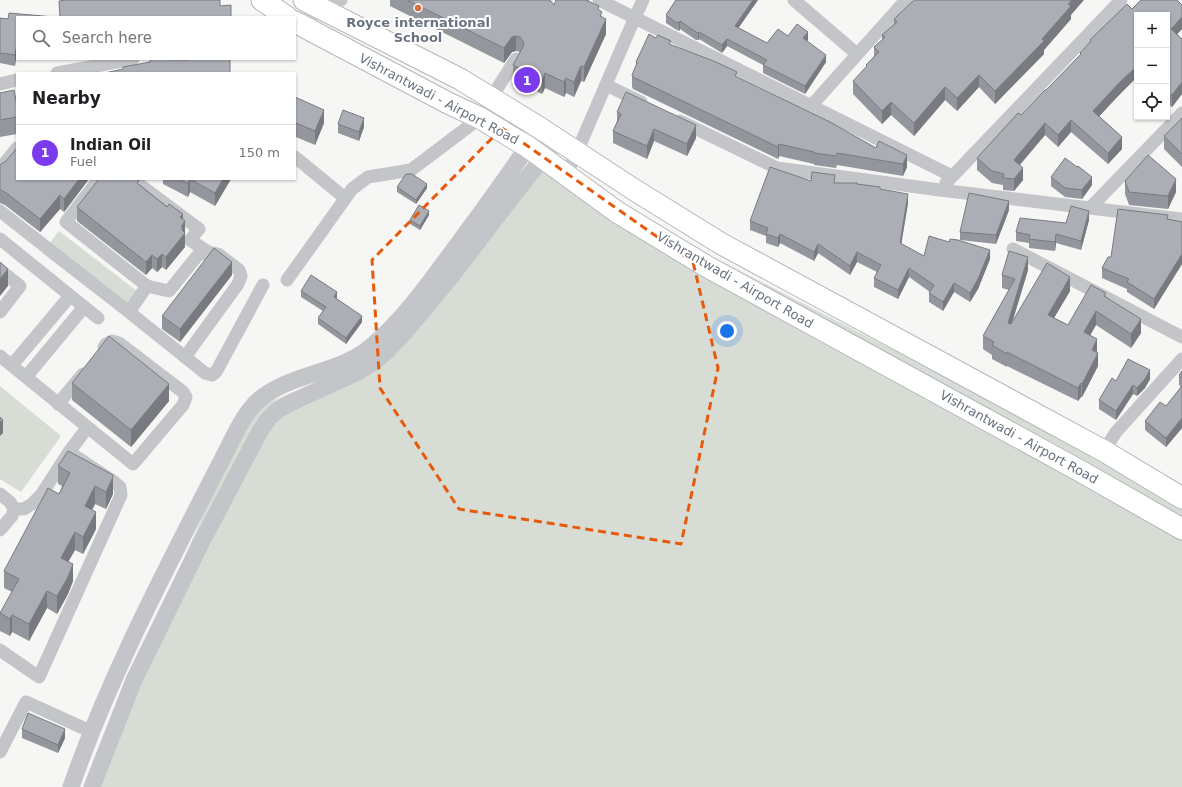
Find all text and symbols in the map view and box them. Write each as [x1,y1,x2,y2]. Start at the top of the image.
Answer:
marker: Royce international School [413,3,423,13]
map controls [1134,12,1170,120]
button: + [1134,12,1170,48]
place label: Royce international School [346,15,490,45]
search box [16,16,296,60]
icon: search [30,27,52,49]
text: Search here [62,29,152,47]
button: − [1134,48,1170,84]
street label: Vishrantwadi - Airport Road [357,50,521,148]
pin: 1 [514,65,540,95]
button: locate [1134,84,1170,120]
text: Nearby [32,88,101,108]
text: Indian Oil [70,136,151,154]
text: 1 [40,145,50,160]
text: 150 m [238,145,280,160]
text: Fuel [70,154,97,169]
street label: Vishrantwadi - Airport Road [654,229,816,331]
your location [717,321,737,341]
street label: Vishrantwadi - Airport Road [937,387,1101,487]

